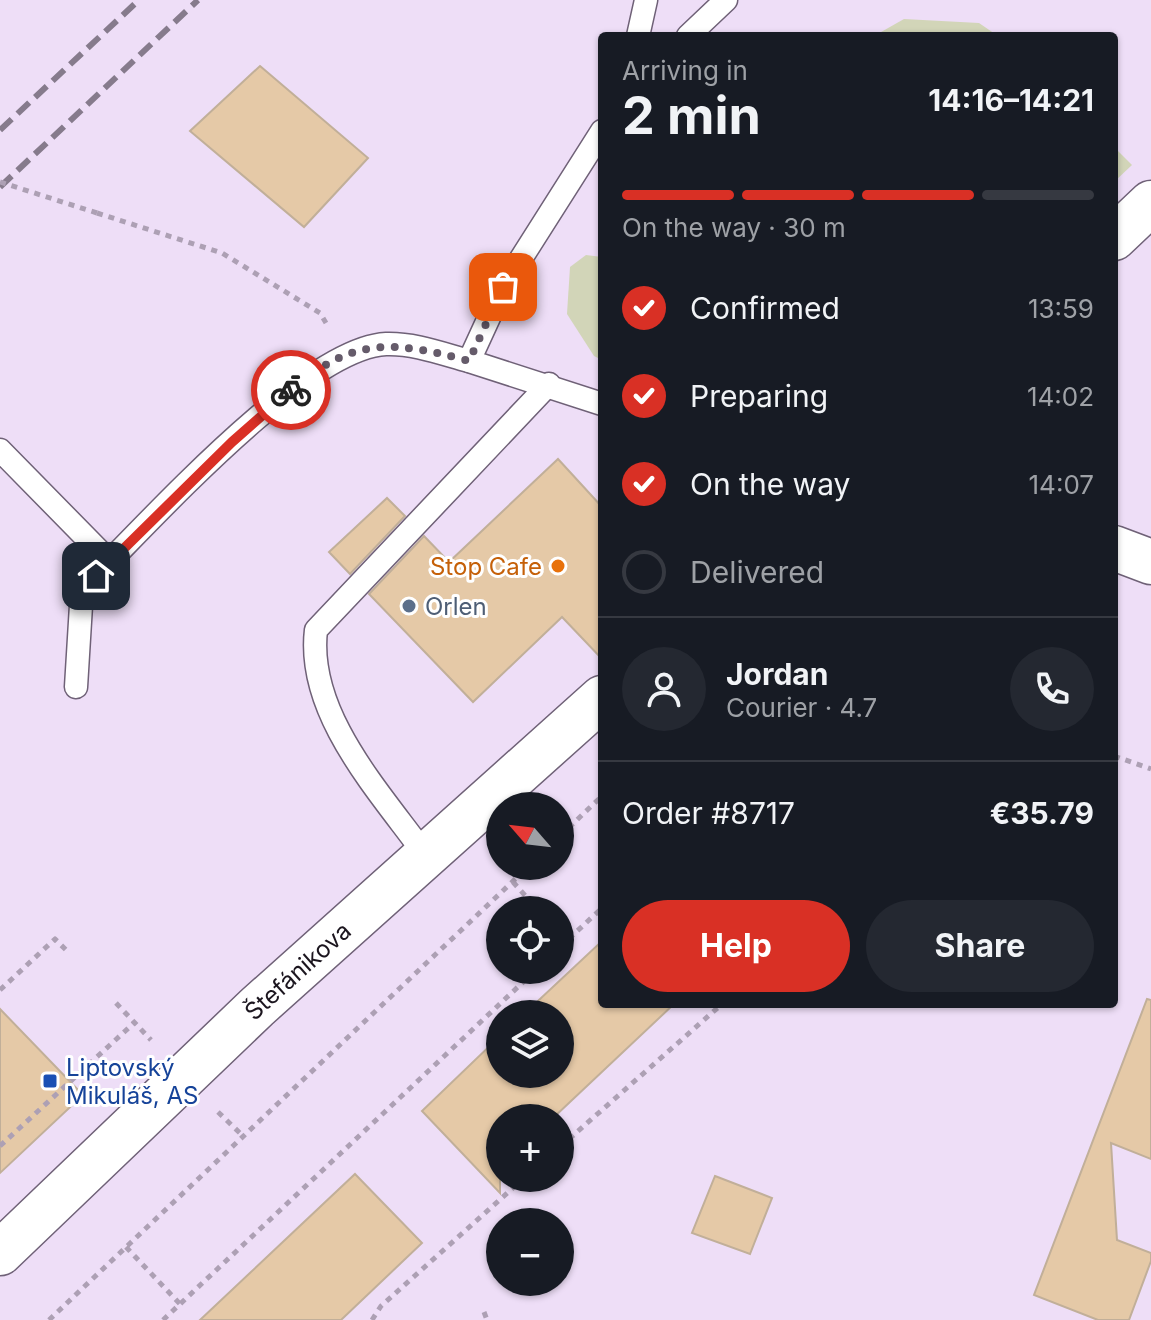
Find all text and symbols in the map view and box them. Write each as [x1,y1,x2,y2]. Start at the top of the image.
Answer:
text: Arriving in [622,55,748,86]
text: 14:16–14:21 [928,82,1094,118]
text: 2 min [622,84,761,147]
text: On the way · 30 m [622,212,846,243]
pin [469,253,537,321]
icon: bag [481,265,525,309]
icon: check [622,286,666,330]
text: Confirmed [690,290,840,326]
text: 13:59 [1028,293,1094,324]
courier [251,350,331,430]
icon: bike [269,368,313,412]
icon: check [622,374,666,418]
text: Preparing [690,378,828,414]
text: 14:02 [1027,381,1094,412]
icon: check [622,462,666,506]
text: On the way [690,466,850,502]
text: 14:07 [1029,469,1094,500]
pin [62,542,130,610]
place label: Stop Cafe [430,552,542,581]
icon: home [74,554,118,598]
text: Delivered [690,554,824,590]
marker: Stop Cafe [549,557,567,575]
place label: Orlen [425,592,487,621]
marker: Orlen [400,597,418,615]
button: person [622,647,706,731]
button: phone [1010,647,1094,731]
text: Jordan [726,656,828,692]
text: Courier · 4.7 [726,692,877,723]
north arrow [486,792,574,880]
map controls [486,792,574,1296]
text: Order #8717 [622,795,795,831]
text: €35.79 [990,795,1094,831]
button: locate [486,896,574,984]
button: Help [622,900,850,992]
button: Share [866,900,1094,992]
street label: Štefánikova [238,916,356,1026]
button: layers [486,1000,574,1088]
place label: Liptovský Mikuláš, AS [66,1053,198,1110]
marker: Liptovský Mikuláš, AS [41,1072,59,1090]
button: + [486,1104,574,1192]
button: − [486,1208,574,1296]

